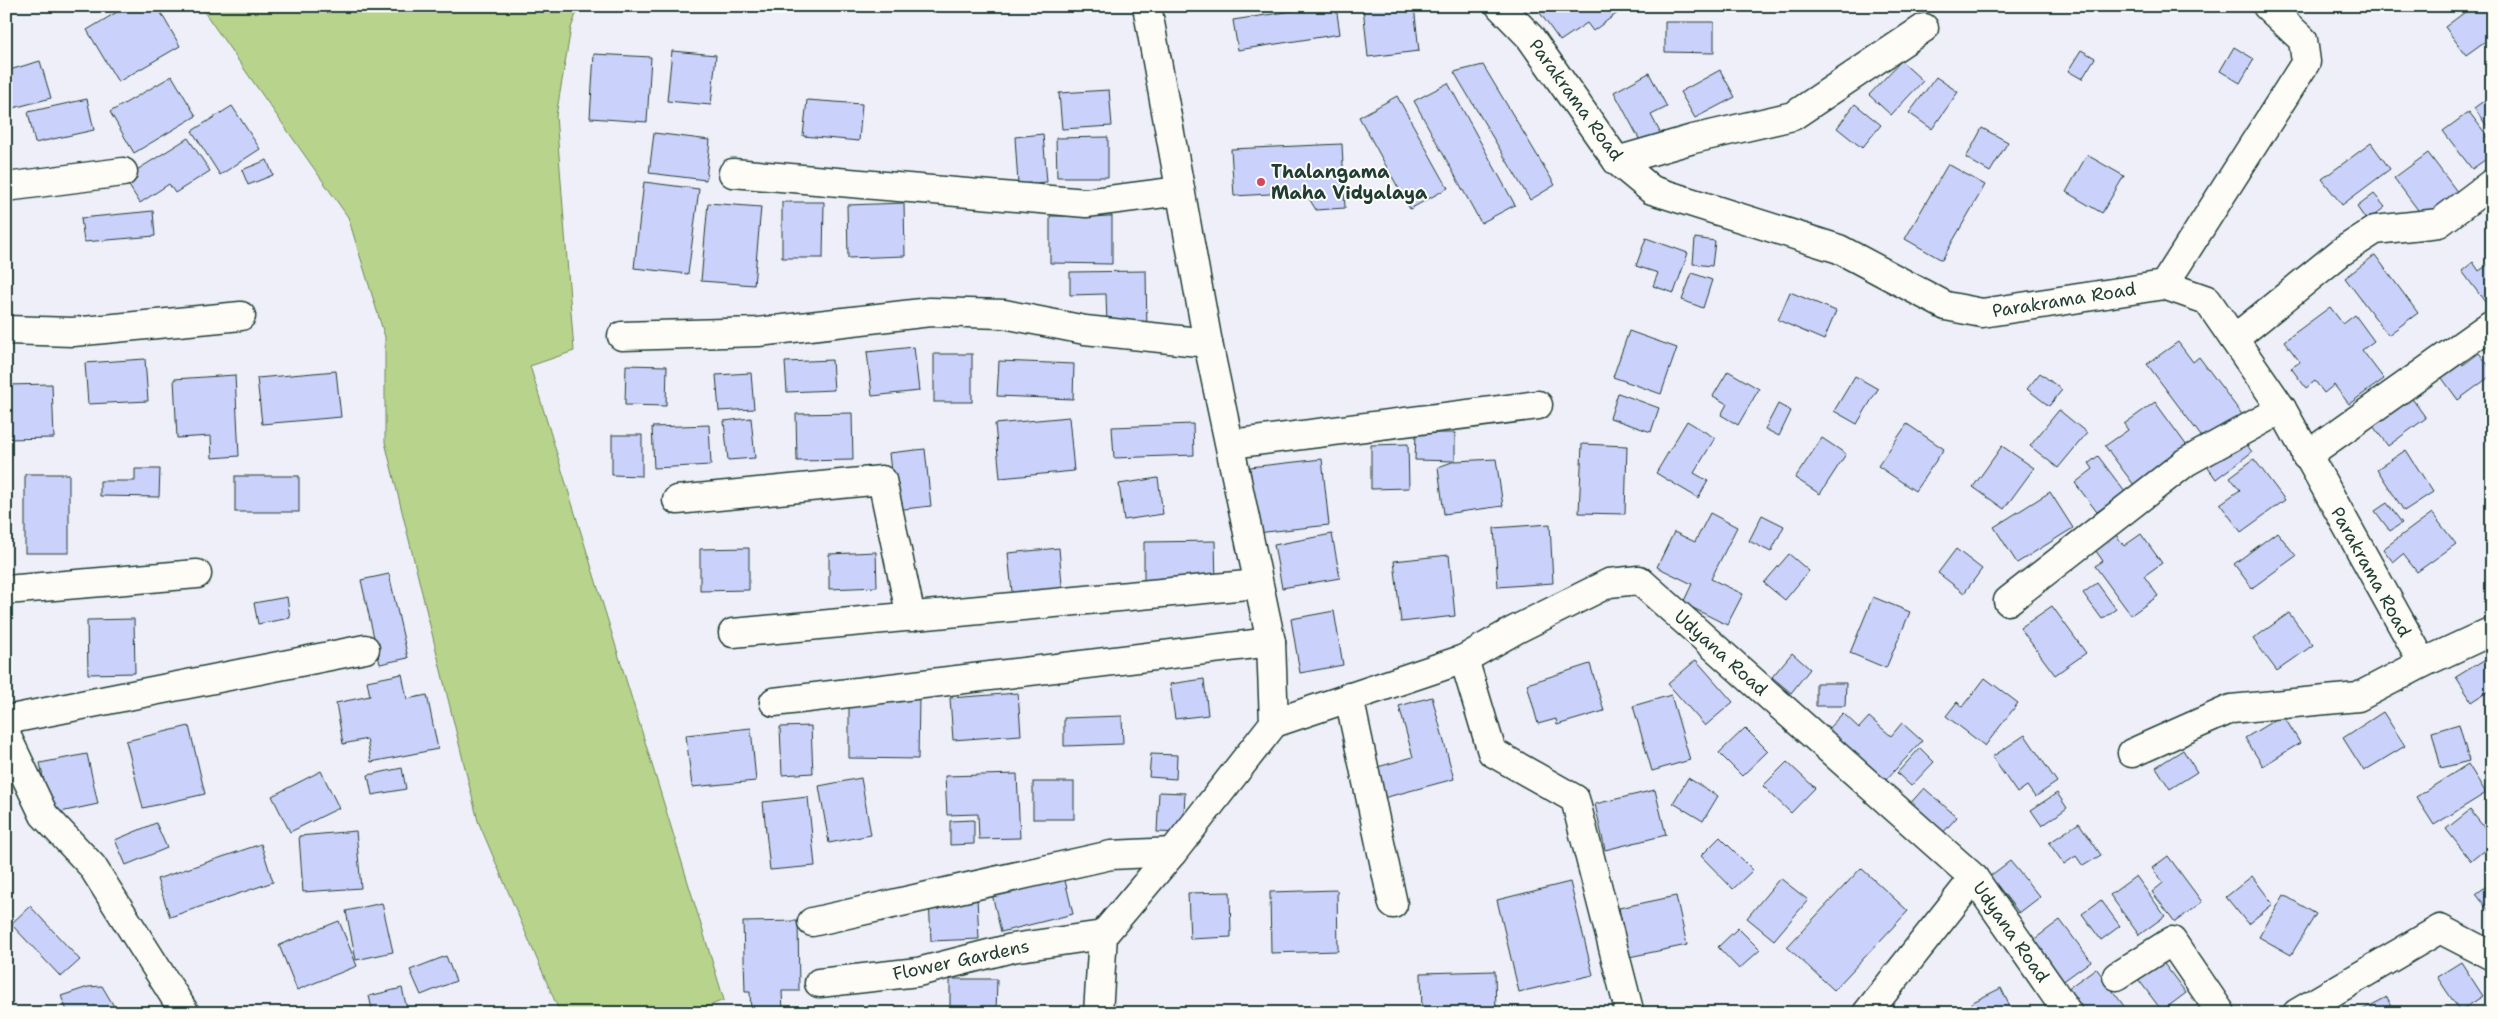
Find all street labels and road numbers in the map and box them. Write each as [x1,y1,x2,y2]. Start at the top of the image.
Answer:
street label: Parakrama Road [1524,34,1628,166]
street label: Parakrama Road [1990,277,2138,323]
street label: Parakrama Road [2325,503,2417,641]
street label: Udyana Road [1669,605,1773,701]
street label: Udyana Road [1967,877,2055,987]
street label: Flower Gardens [891,934,1031,986]

